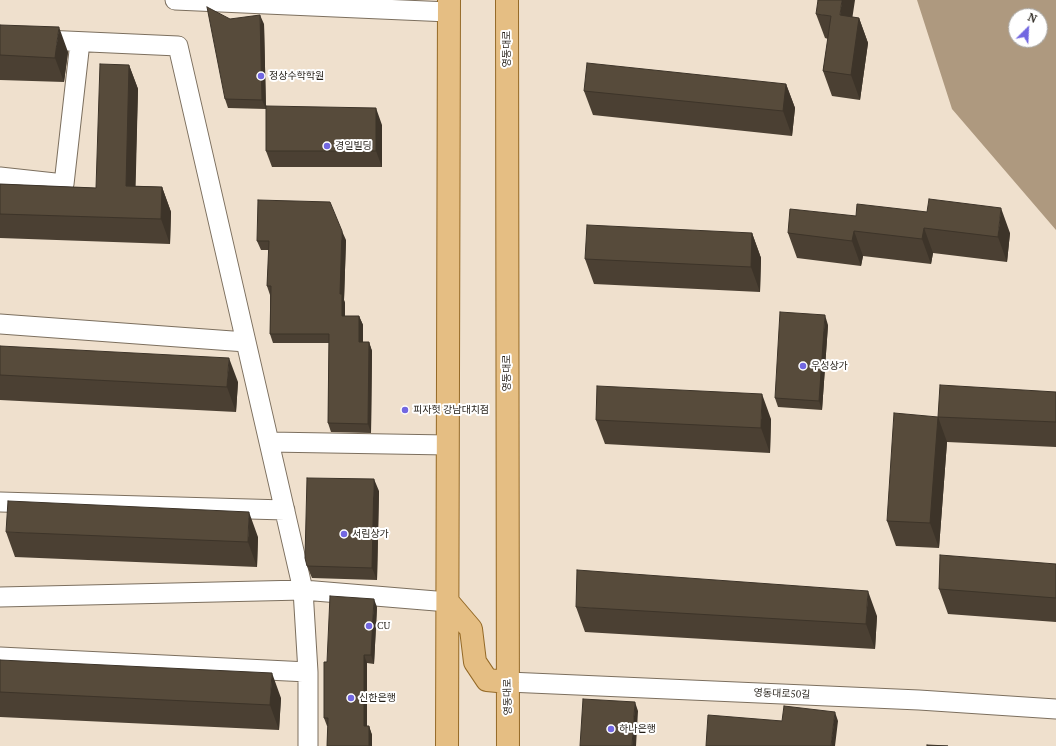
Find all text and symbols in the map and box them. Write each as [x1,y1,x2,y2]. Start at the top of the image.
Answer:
north arrow [1008,8,1048,48]
text: N [1026,10,1039,26]
street label: 영동대로 [501,31,513,67]
place label: 정상수학학원 [269,70,324,82]
marker: 정상수학학원 [256,71,266,81]
place label: 경일빌딩 [335,140,372,152]
marker: 경일빌딩 [322,141,332,151]
street label: 영동대로 [501,355,513,391]
place label: 우성상가 [811,360,848,372]
marker: 우성상가 [798,361,808,371]
place label: 피자헛 강남대치점 [413,404,489,416]
marker: 피자헛 강남대치점 [400,405,410,415]
place label: 서림상가 [352,528,389,540]
marker: 서림상가 [339,529,349,539]
place label: CU [377,620,390,632]
marker: CU [364,621,374,631]
street label: 영동대로 [502,678,514,716]
street label: 영동대로50길 [753,687,811,701]
place label: 신한은행 [359,692,396,704]
marker: 신한은행 [346,693,356,703]
place label: 하나은행 [619,723,656,735]
marker: 하나은행 [606,724,616,734]

